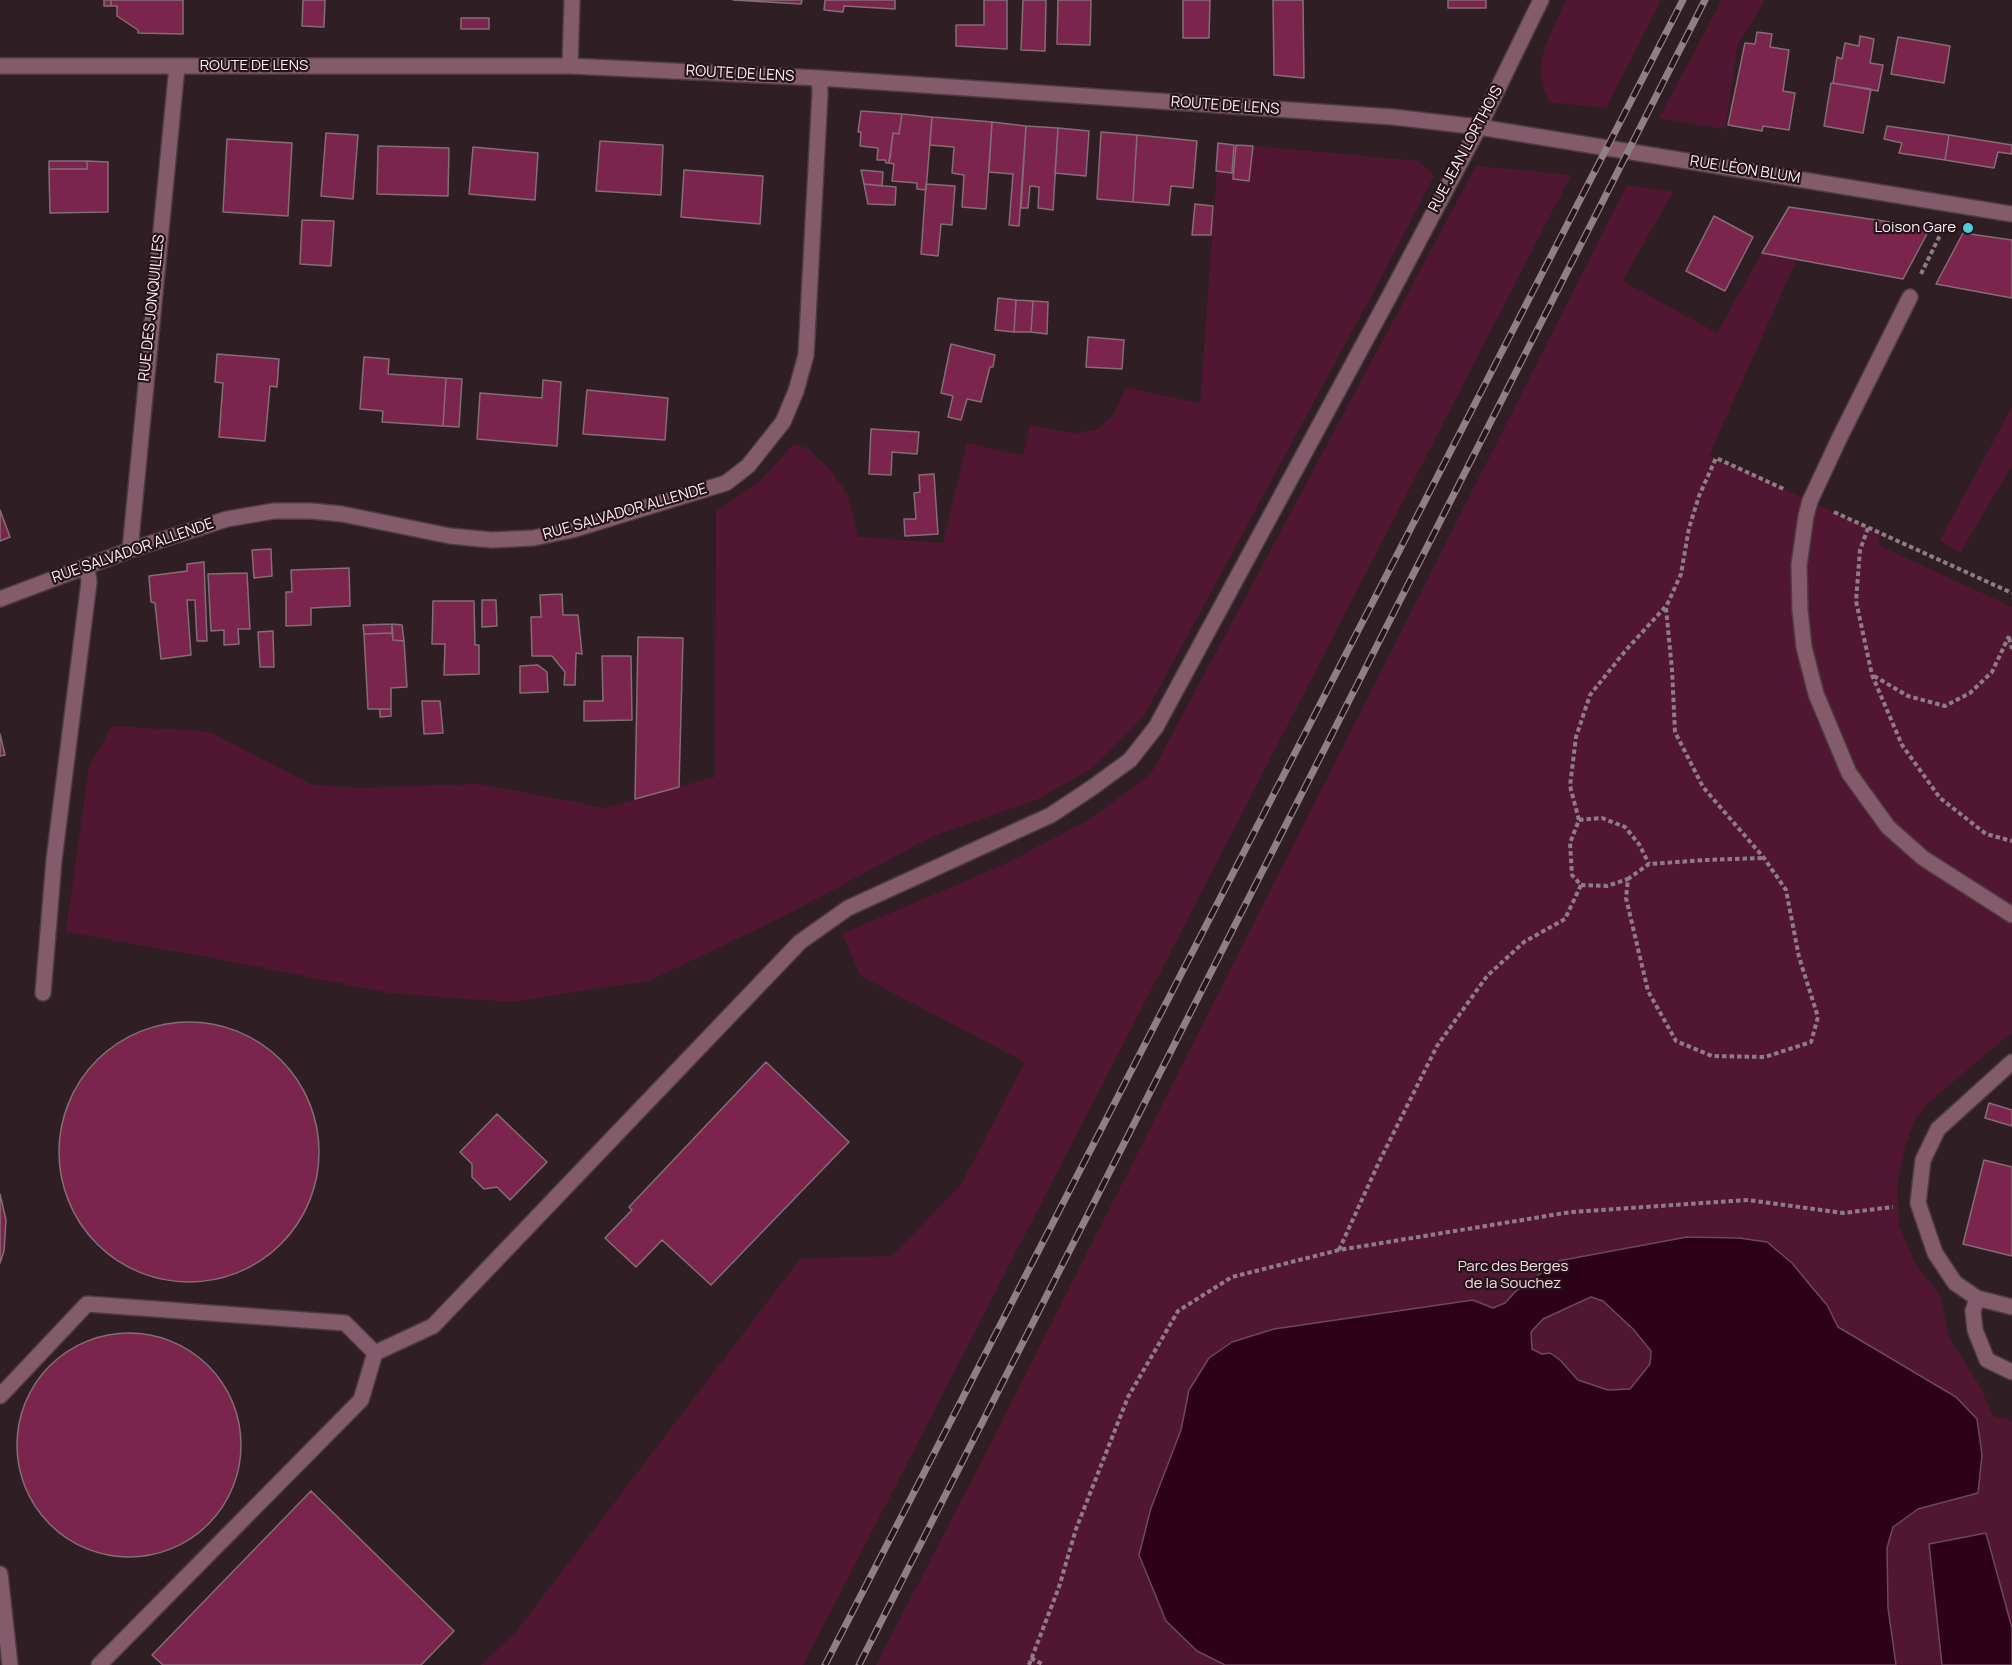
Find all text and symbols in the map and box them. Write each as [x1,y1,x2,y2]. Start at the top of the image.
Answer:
street label: ROUTE DE LENS [200,57,308,75]
street label: ROUTE DE LENS [685,62,795,86]
street label: RUE JEAN LORTHOIS [1425,83,1507,215]
street label: ROUTE DE LENS [1170,93,1280,119]
street label: RUE LÉON BLUM [1689,152,1801,188]
place label: Loison Gare [1874,219,1956,237]
marker: Loison Gare [1961,221,1975,235]
street label: RUE DES JONQUILLES [135,234,169,382]
street label: RUE SALVADOR ALLENDE [541,480,709,544]
street label: RUE SALVADOR ALLENDE [50,515,216,587]
park label: Parc des Berges de la Souchez [1458,1258,1568,1293]

